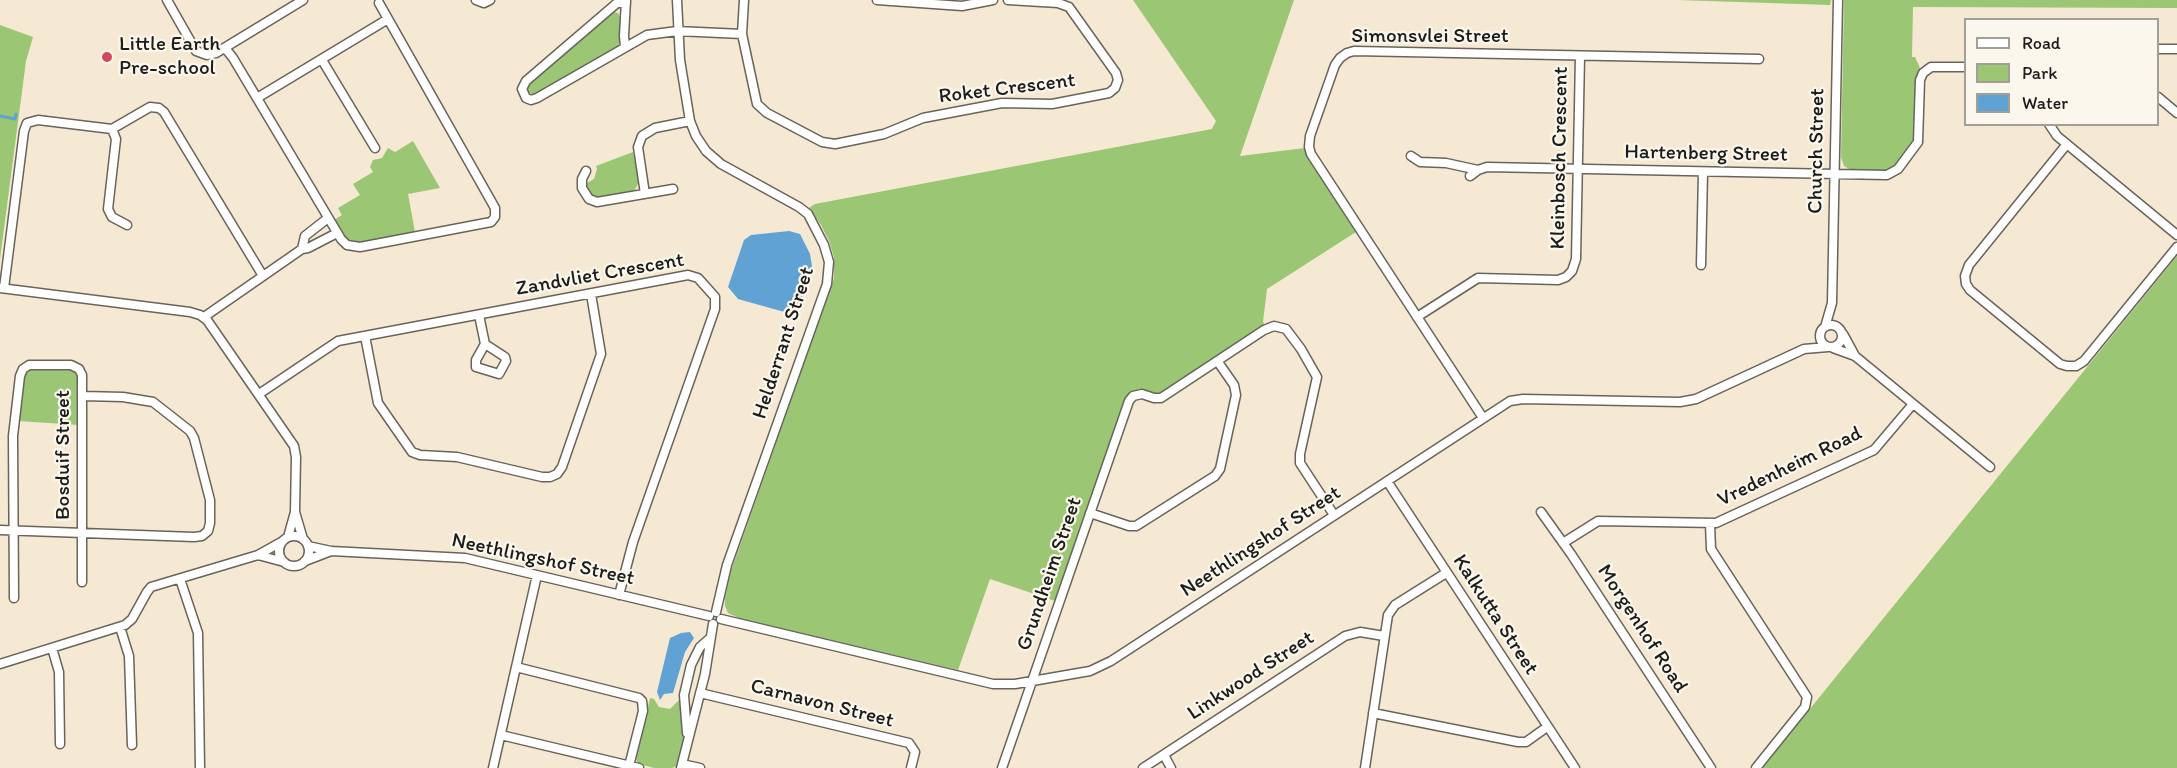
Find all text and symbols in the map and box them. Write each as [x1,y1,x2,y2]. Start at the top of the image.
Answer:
legend [1964,18,2159,126]
street label: Simonsvlei Street [1351,24,1509,50]
place label: Little Earth Pre-school [119,32,220,82]
text: Road [2022,32,2061,54]
marker: Little Earth Pre-school [100,50,114,64]
text: Park [2022,62,2057,84]
street label: Kleinbosch Crescent [1546,66,1574,250]
street label: Roket Crescent [937,68,1077,110]
street label: Church Street [1803,88,1831,214]
text: Water [2022,92,2068,114]
street label: Hartenberg Street [1624,140,1788,168]
street label: Zandvliet Crescent [514,248,686,302]
street label: Helderrant Street [748,264,820,422]
street label: Bosduif Street [51,390,77,520]
street label: Vredenheim Road [1714,421,1866,513]
street label: Neethlingshof Street [1176,481,1346,603]
street label: Grundheim Street [1012,494,1088,654]
street label: Neethlingshof Street [449,528,637,592]
street label: Kalkutta Street [1447,550,1543,680]
street label: Morgenhof Road [1591,560,1693,698]
street label: Linkwood Street [1183,626,1319,726]
street label: Carnavon Street [748,674,896,734]

